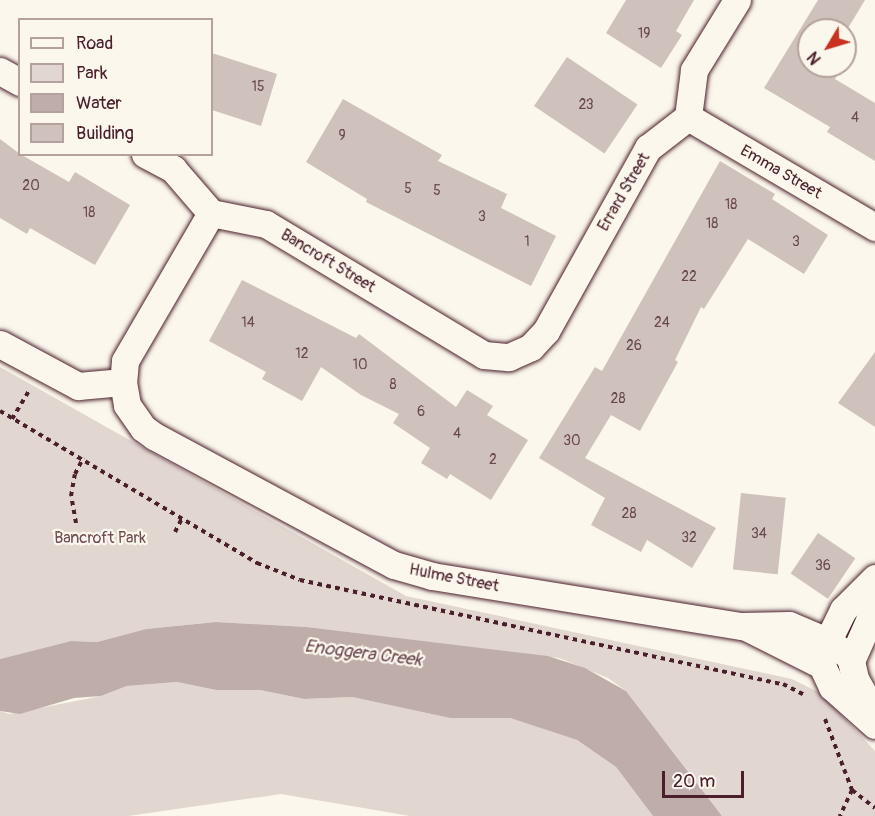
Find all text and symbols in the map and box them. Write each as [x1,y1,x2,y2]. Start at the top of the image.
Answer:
legend [18,18,213,156]
north arrow [797,18,857,78]
house number: 19 [638,26,650,42]
text: Road [76,32,113,55]
text: N [803,47,826,68]
text: Park [76,62,108,85]
house number: 15 [251,79,265,95]
text: Water [76,92,122,115]
house number: 23 [578,97,594,113]
house number: 4 [851,110,859,126]
text: Building [76,122,134,145]
house number: 9 [338,128,346,144]
street label: Emma Street [737,141,825,203]
street label: Errard Street [594,149,654,235]
house number: 20 [22,178,40,194]
house number: 5 [404,181,412,197]
house number: 5 [433,183,441,199]
house number: 18 [725,197,737,213]
house number: 18 [83,205,95,221]
house number: 3 [478,209,486,225]
house number: 18 [706,216,718,232]
street label: Bancroft Street [277,225,379,297]
house number: 1 [524,234,530,250]
house number: 3 [792,234,800,250]
house number: 22 [681,269,697,285]
house number: 14 [241,315,255,331]
house number: 24 [654,315,670,331]
house number: 26 [626,338,642,354]
house number: 12 [295,346,309,362]
house number: 10 [352,357,368,373]
house number: 8 [389,377,397,393]
house number: 28 [611,391,625,407]
house number: 6 [417,404,425,420]
house number: 4 [453,426,461,442]
house number: 30 [563,433,581,449]
house number: 2 [489,452,497,468]
house number: 28 [622,506,636,522]
house number: 34 [751,526,767,542]
park label: Bancroft Park [54,528,146,548]
house number: 32 [681,530,697,546]
house number: 36 [815,558,831,574]
street label: Hulme Street [408,560,500,596]
water label: Enoggera Creek [303,636,423,672]
scale bar [665,759,748,797]
text: 20 m [673,770,715,793]

